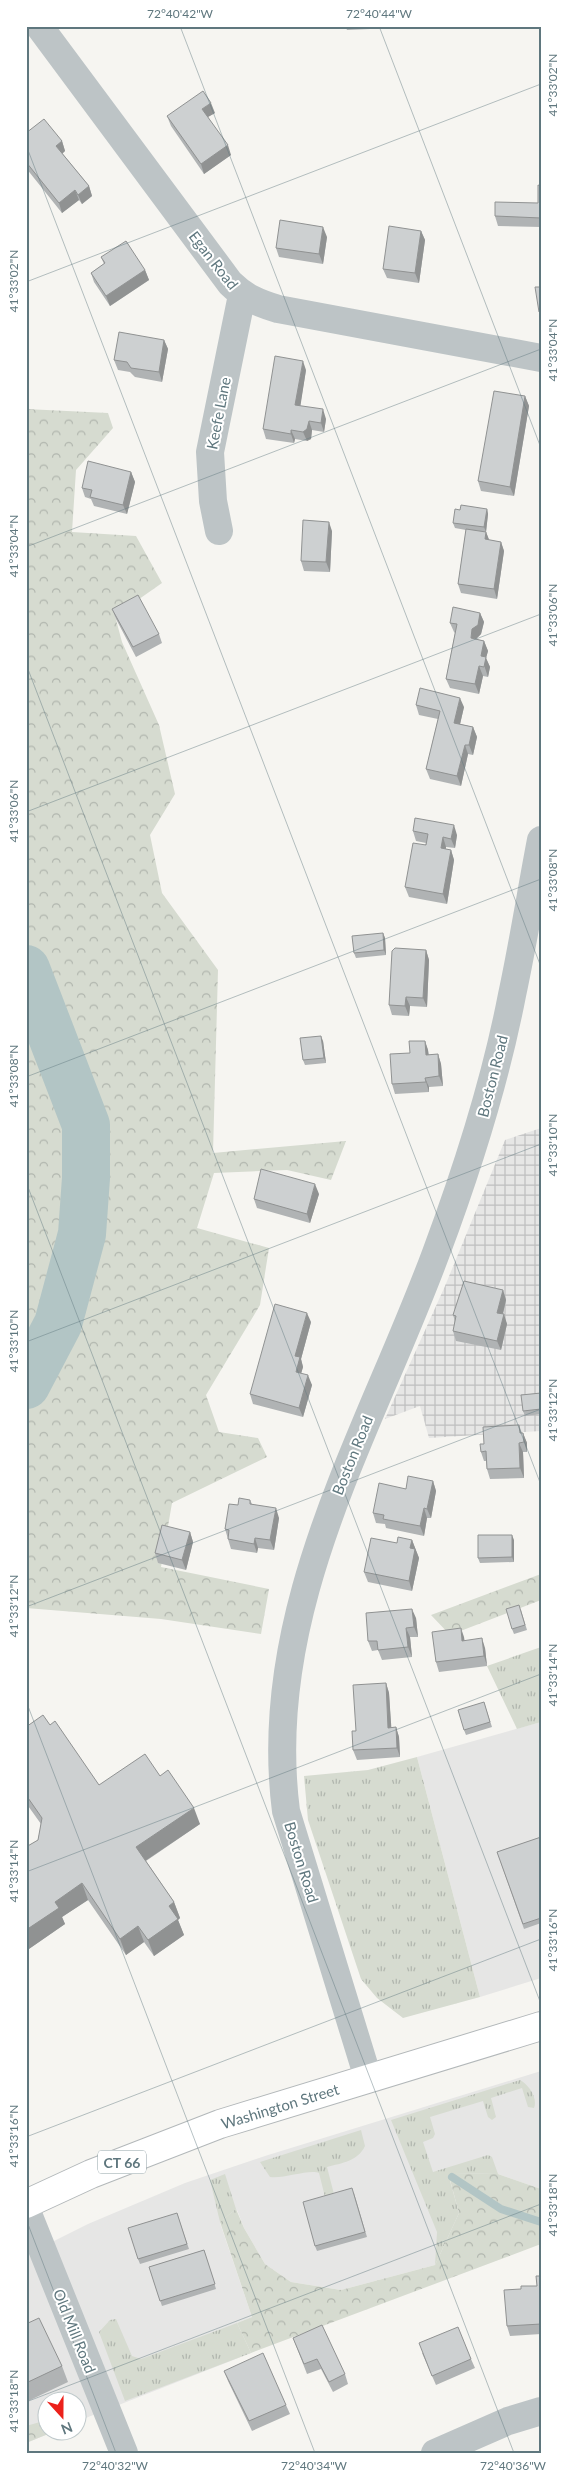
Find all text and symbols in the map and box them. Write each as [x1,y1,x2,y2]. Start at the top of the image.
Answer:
text: 72°40'42"W [147,6,214,21]
text: 72°40'44"W [346,6,413,21]
text: 41°33'02"N [545,54,560,116]
street label: Egan Road [186,227,242,293]
text: 41°33'02"N [6,250,21,312]
text: 41°33'04"N [545,319,560,381]
street label: Keefe Lane [202,375,234,451]
text: 41°33'04"N [6,515,21,577]
text: 41°33'06"N [545,584,560,646]
text: 41°33'06"N [6,780,21,842]
text: 41°33'08"N [545,849,560,911]
street label: Boston Road [473,1033,511,1119]
text: 41°33'08"N [6,1045,21,1107]
text: 41°33'10"N [545,1114,560,1176]
text: 41°33'10"N [6,1310,21,1372]
text: 41°33'12"N [545,1379,560,1441]
street label: Boston Road [328,1413,376,1497]
text: 41°33'12"N [6,1575,21,1637]
text: 41°33'14"N [545,1644,560,1706]
street label: Boston Road [281,1819,323,1905]
text: 41°33'14"N [6,1840,21,1902]
text: 41°33'16"N [545,1909,560,1971]
street label: Washington Street [219,2079,342,2132]
text: 41°33'16"N [6,2105,21,2167]
road number: CT 66 [98,2150,146,2174]
text: 41°33'18"N [545,2174,560,2236]
street label: Old Mill Road [50,2286,100,2376]
text: 41°33'18"N [6,2370,21,2432]
north arrow [38,2392,88,2442]
text: N [59,2419,75,2438]
text: 72°40'32"W [82,2458,149,2473]
text: 72°40'34"W [281,2458,348,2473]
text: 72°40'36"W [480,2458,547,2473]

